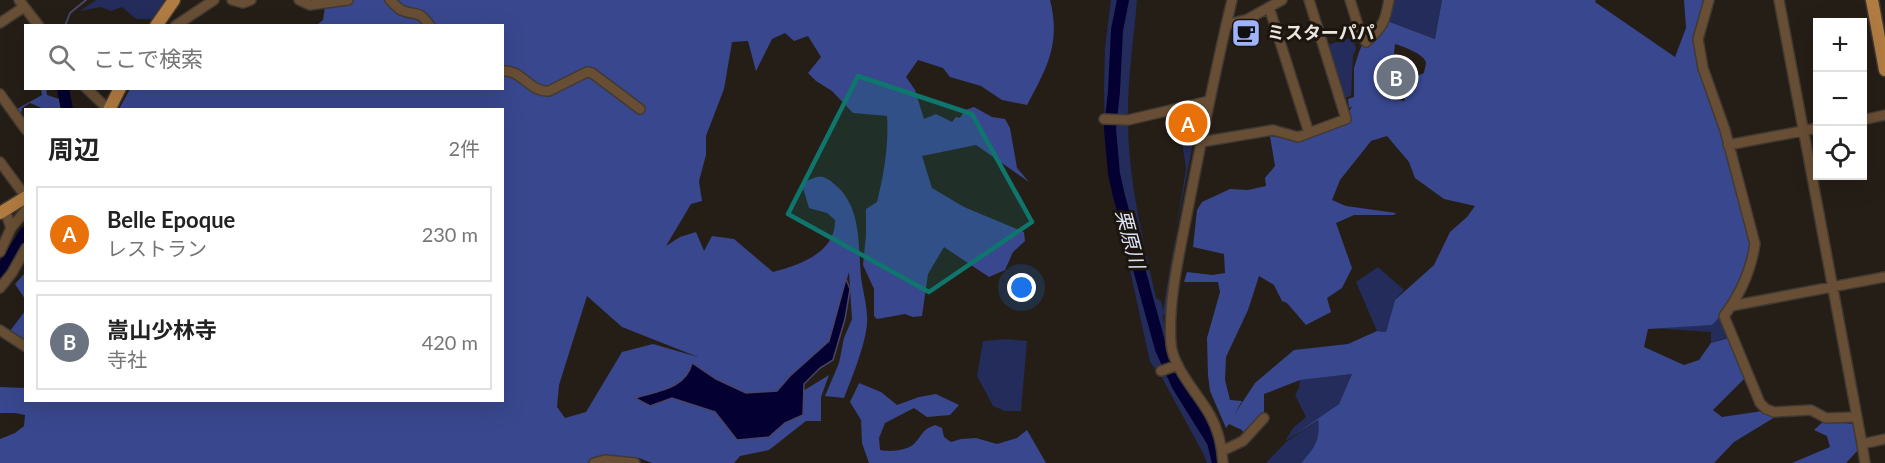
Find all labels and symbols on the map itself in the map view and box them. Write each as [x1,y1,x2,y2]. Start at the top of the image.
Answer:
cafe icon: ミスターパパ [1230,17,1262,49]
place label: ミスターパパ [1267,21,1375,43]
pin: B [1376,54,1416,100]
pin: A [1168,100,1208,146]
water label: 栗原川 [1112,207,1151,273]
your location [1007,273,1036,302]

